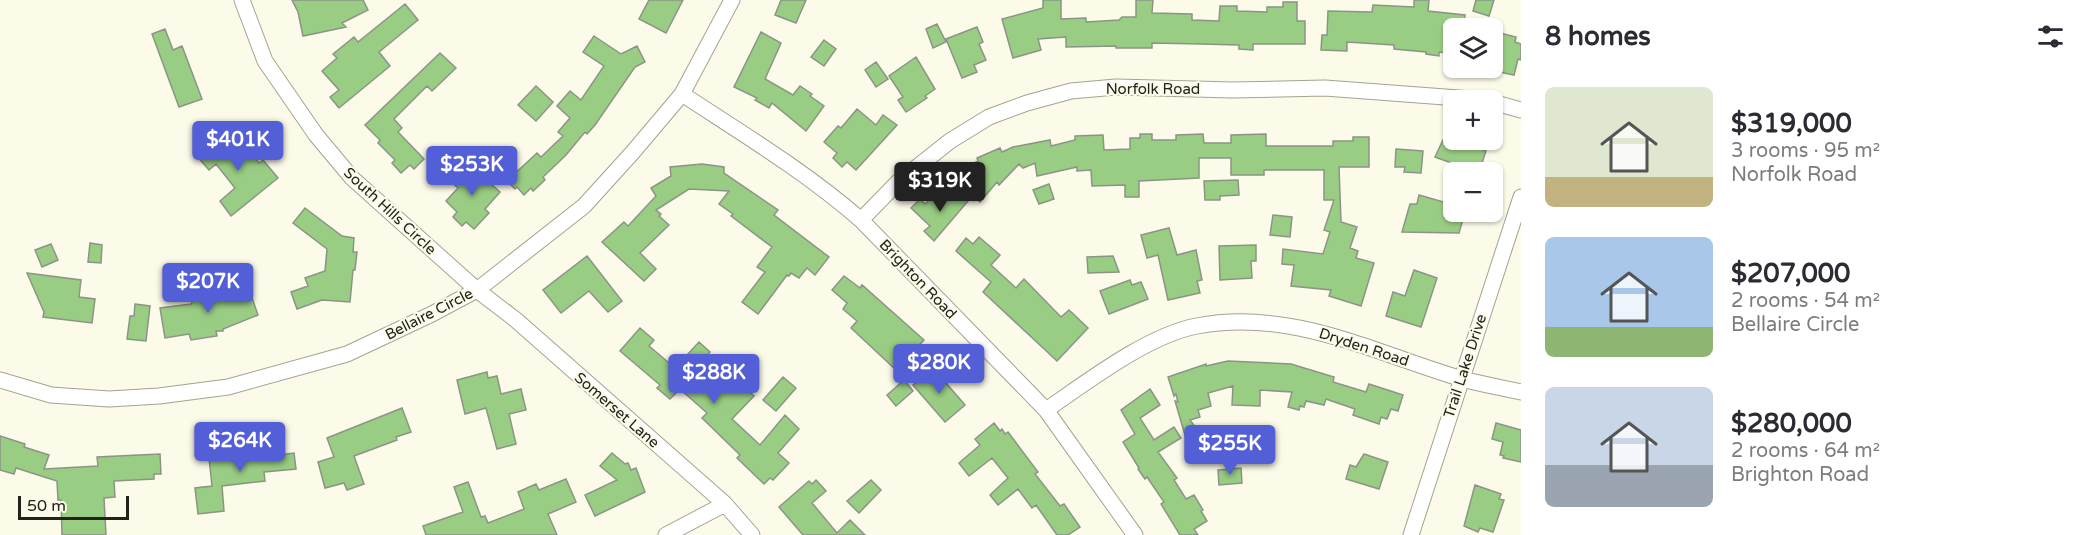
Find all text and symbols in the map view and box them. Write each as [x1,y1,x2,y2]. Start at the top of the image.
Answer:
map controls [1443,18,1503,222]
button: layers [1443,18,1503,78]
icon: filters [2034,20,2067,53]
text: 8 homes [1545,21,1651,52]
street label: Norfolk Road [1106,80,1200,98]
button: + [1443,90,1503,150]
text: $319,000 [1731,108,1852,139]
icon: home [1593,111,1665,183]
pin: $401K [196,121,280,172]
text: $401K [206,128,270,152]
text: 3 rooms · 95 m² [1731,139,1880,163]
pin: $253K [430,146,514,197]
text: $253K [440,153,504,177]
pin: $319K [898,162,982,213]
button: − [1443,162,1503,222]
text: Norfolk Road [1731,163,1857,187]
street label: South Hills Circle [340,164,440,258]
text: $319K [908,169,972,193]
street label: Brighton Road [876,235,960,323]
text: $207,000 [1731,258,1850,289]
icon: home [1593,261,1665,333]
pin: $207K [166,263,250,314]
text: $207K [176,270,240,294]
street label: Bellaire Circle [382,284,476,344]
text: 2 rooms · 54 m² [1731,289,1880,313]
street label: Trail Lake Drive [1440,312,1490,420]
text: Bellaire Circle [1731,313,1859,337]
street label: Dryden Road [1317,324,1411,370]
pin: $280K [897,344,981,395]
text: $280K [907,351,971,375]
pin: $288K [672,354,756,405]
text: $288K [682,361,746,385]
street label: Somerset Lane [571,368,663,452]
text: $280,000 [1731,408,1852,439]
icon: home [1593,411,1665,483]
pin: $264K [198,422,282,473]
pin: $255K [1188,425,1272,476]
text: $264K [208,429,272,453]
text: $255K [1198,432,1262,456]
text: 2 rooms · 64 m² [1731,439,1880,463]
text: Brighton Road [1731,463,1869,487]
scale bar [18,493,129,520]
text: 50 m [27,496,66,516]

